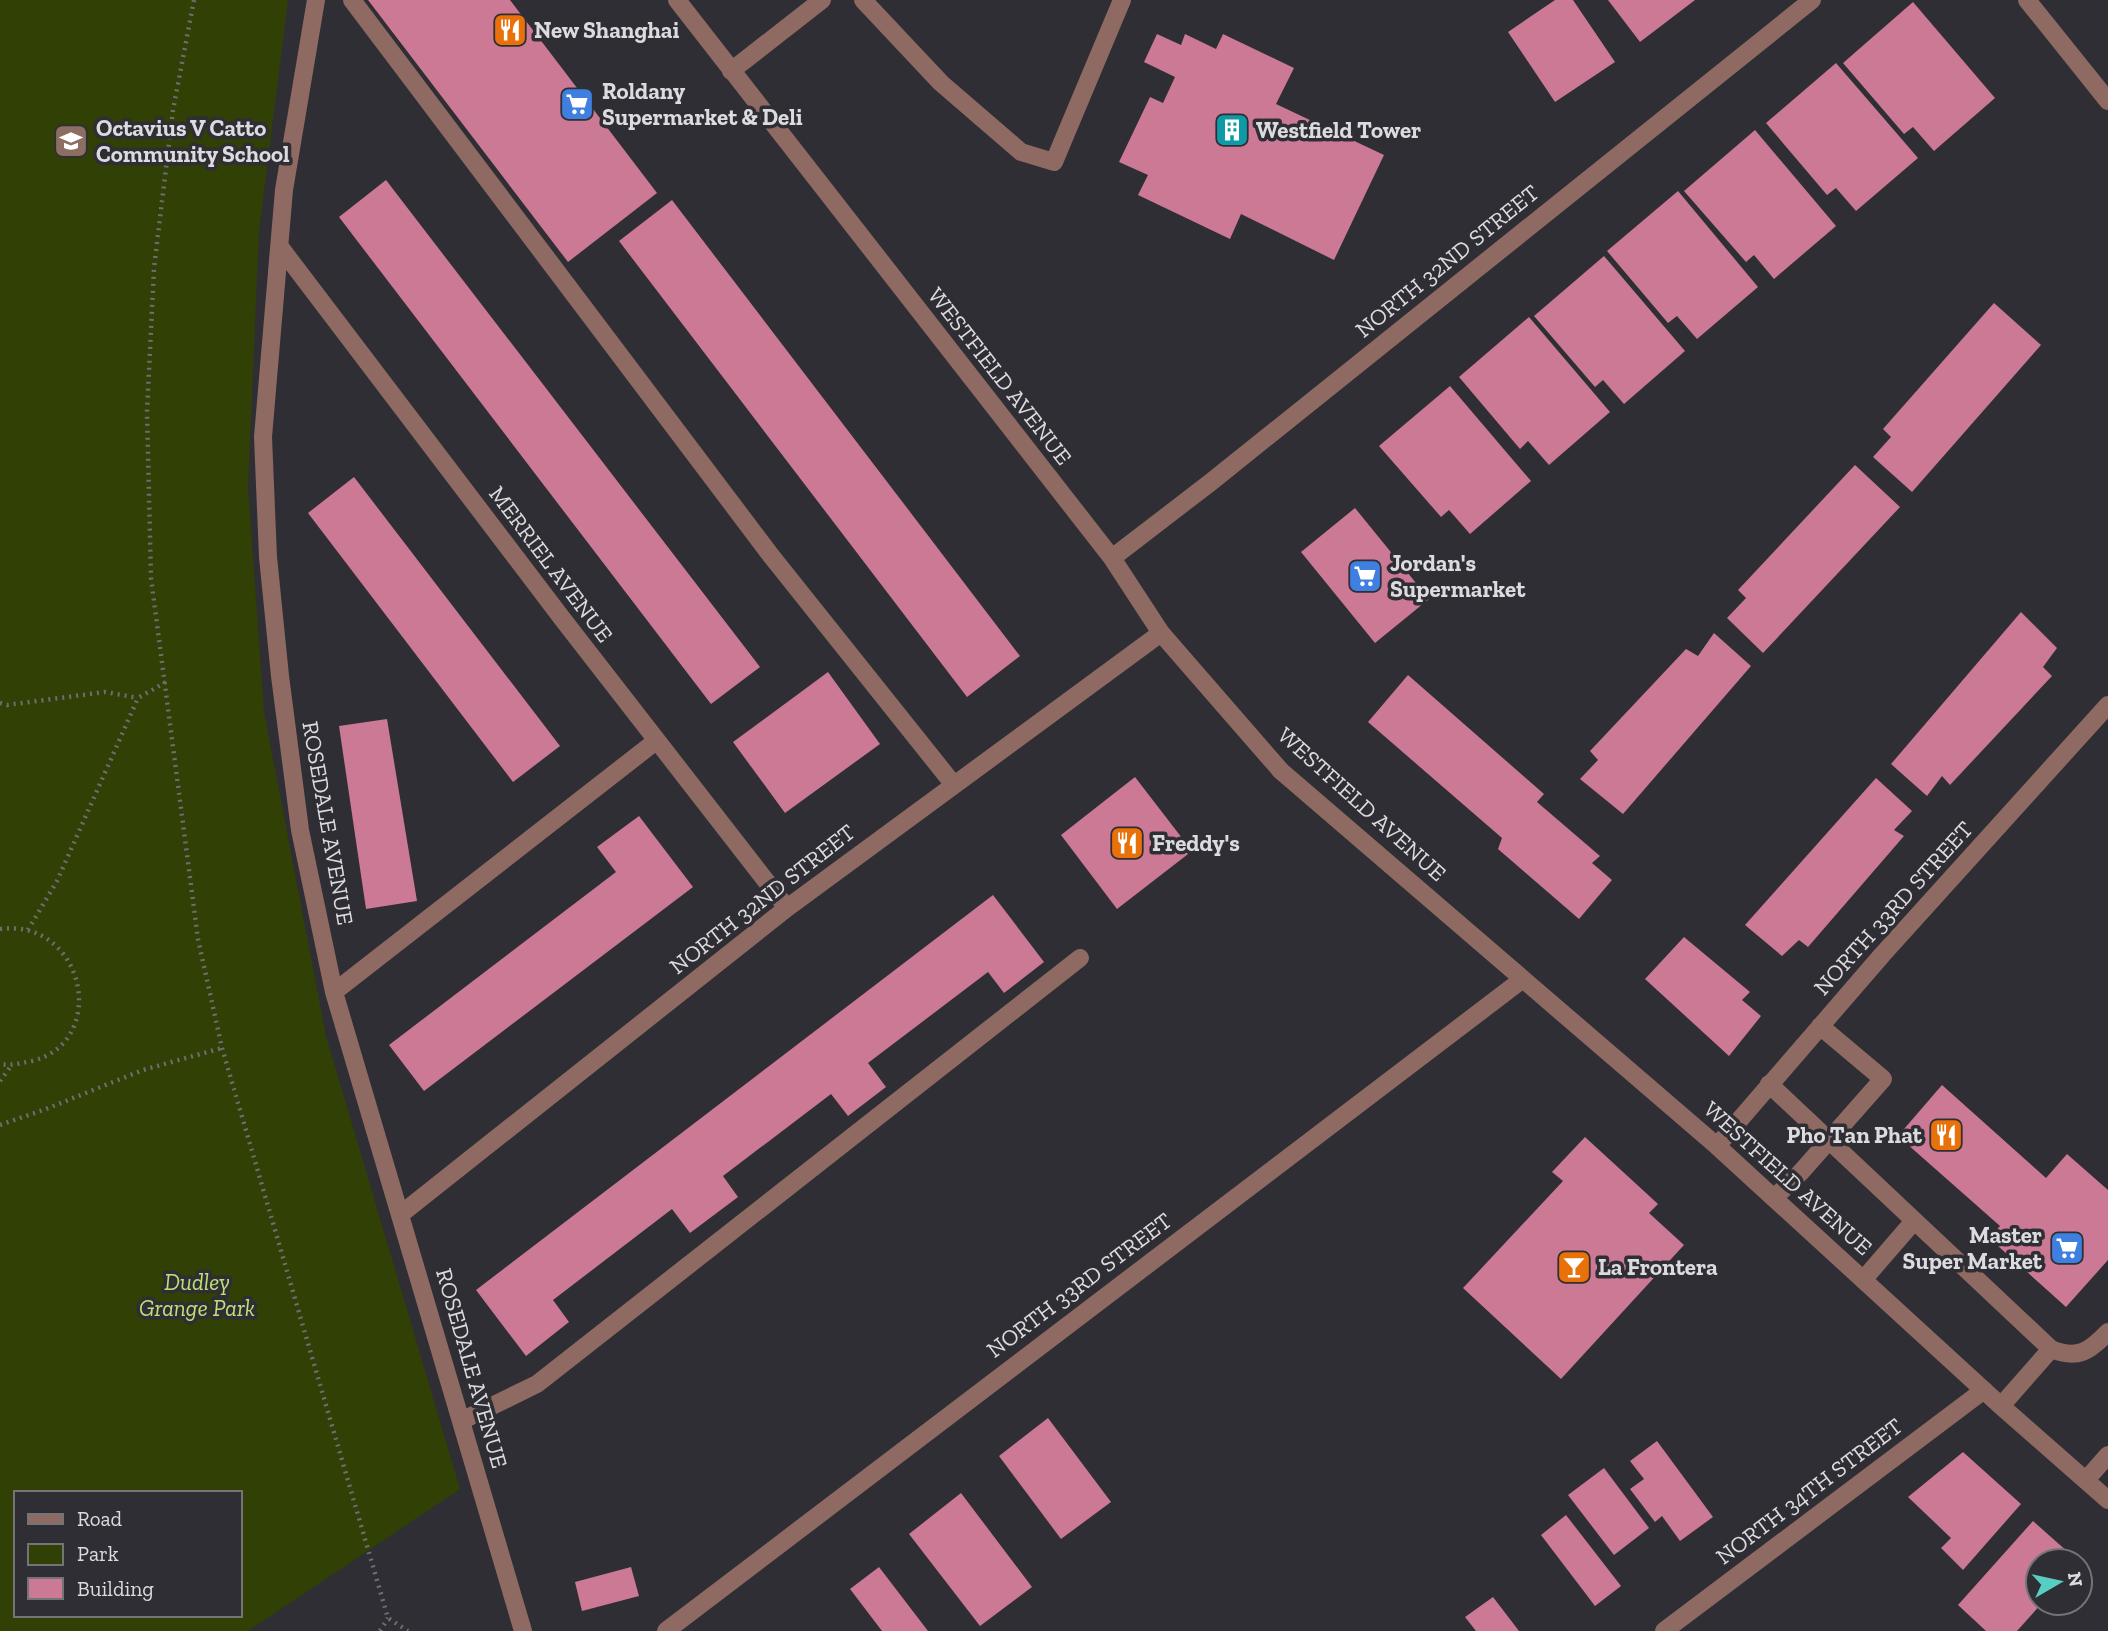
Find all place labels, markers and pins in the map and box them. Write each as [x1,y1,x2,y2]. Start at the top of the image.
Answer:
restaurant icon: New Shanghai [491,11,529,49]
place label: New Shanghai [534,16,680,44]
place label: Roldany Supermarket & Deli [602,77,803,131]
supermarket icon: Roldany Supermarket & Deli [558,85,596,123]
building icon: Westfield Tower [1213,111,1251,149]
place label: Octavius V Catto Community School [96,114,290,168]
place label: Westfield Tower [1256,116,1421,144]
school or university icon: Octavius V Catto Community School [52,122,90,160]
place label: Jordan's Supermarket [1390,549,1526,603]
supermarket icon: Jordan's Supermarket [1346,557,1384,595]
restaurant icon: Freddy's [1108,824,1146,862]
place label: Freddy's [1152,829,1240,857]
restaurant icon: Pho Tan Phat [1927,1116,1965,1154]
place label: Pho Tan Phat [1786,1121,1923,1149]
place label: Master Super Market [1902,1221,2043,1275]
supermarket icon: Master Super Market [2048,1229,2086,1267]
bar icon: La Frontera [1555,1248,1593,1286]
place label: La Frontera [1598,1253,1718,1281]

